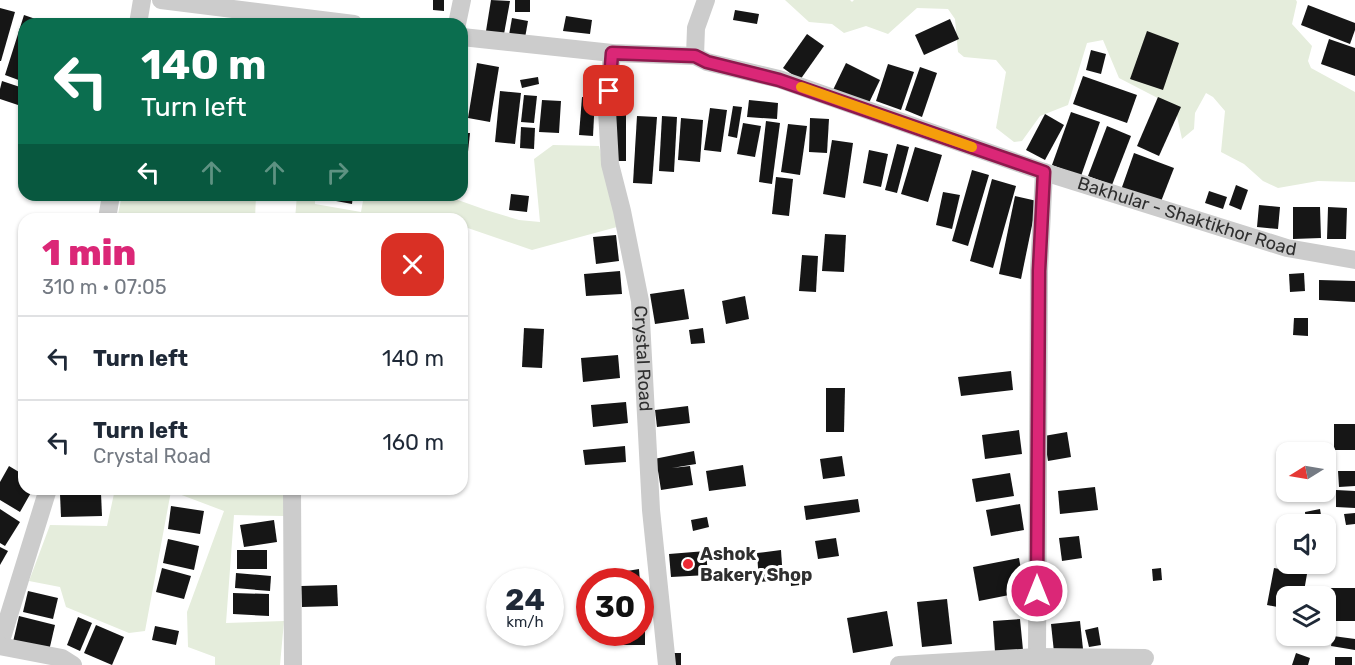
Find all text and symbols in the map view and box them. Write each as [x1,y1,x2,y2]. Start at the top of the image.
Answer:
text: 140 m [141,40,267,90]
icon: left [42,42,120,120]
pin [583,65,634,116]
icon: arrive [592,74,625,107]
text: Turn left [141,91,246,123]
icon: left [132,156,165,189]
icon: ahead [195,156,228,189]
icon: ahead [258,156,291,189]
icon: right [321,156,354,189]
street label: Bakhular - Shaktikhor Road [1075,172,1298,260]
text: 1 min [42,231,136,274]
button: close [381,233,444,296]
text: 310 m · 07:05 [42,275,167,299]
street label: Crystal Road [629,305,657,412]
icon: left [42,342,75,375]
text: Turn left [93,345,188,372]
text: 140 m [382,345,444,372]
text: Turn left [93,417,188,444]
icon: left [42,426,75,459]
text: 160 m [382,429,444,456]
north arrow [1276,442,1336,502]
map controls [1276,442,1336,646]
text: Crystal Road [93,444,211,468]
button: sound [1276,514,1336,574]
place label: Ashok Bakery Shop [700,543,812,586]
marker: Ashok Bakery Shop [681,557,695,571]
position arrow [1005,559,1069,623]
speed limit sign: 30 [576,568,654,646]
text: 24 [505,582,545,618]
button: layers [1276,586,1336,646]
text: km/h [506,613,544,631]

